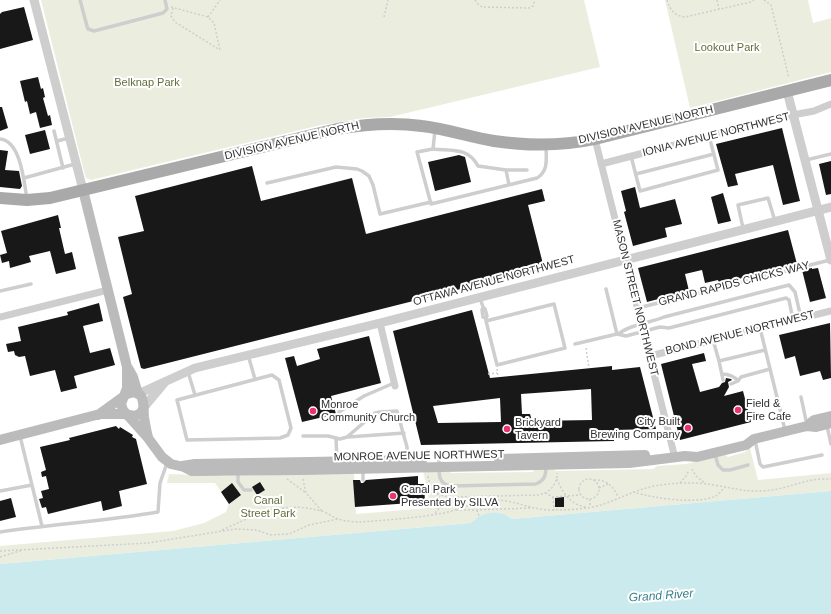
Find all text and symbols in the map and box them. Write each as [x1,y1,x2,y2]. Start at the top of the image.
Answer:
park label: Lookout Park [695,41,759,55]
park label: Belknap Park [114,76,180,90]
street label: DIVISION AVENUE NORTH [577,103,715,147]
street label: IONIA AVENUE NORTHWEST [641,110,791,160]
street label: DIVISION AVENUE NORTH [223,119,361,163]
street label: MASON STREET NORTHWEST [609,219,661,377]
street label: OTTAWA AVENUE NORTHWEST [412,253,576,309]
street label: GRAND RAPIDS CHICKS WAY [657,259,811,309]
street label: BOND AVENUE NORTHWEST [664,308,816,358]
place label: Field & Fire Cafe [746,397,791,423]
place label: Monroe Community Church [321,398,415,424]
marker: Field & Fire Cafe [733,405,743,415]
marker: Monroe Community Church [308,406,318,416]
place label: City Built Brewing Company [590,415,680,441]
place label: Brickyard Tavern [515,416,561,442]
marker: City Built Brewing Company [683,423,693,433]
marker: Brickyard Tavern [502,424,512,434]
street label: MONROE AVENUE NORTHWEST [334,448,504,464]
place label: Canal Park Presented by SILVA [401,483,498,509]
marker: Canal Park Presented by SILVA [388,491,398,501]
park label: Canal Street Park [240,494,296,520]
water label: Grand River [628,587,694,605]

